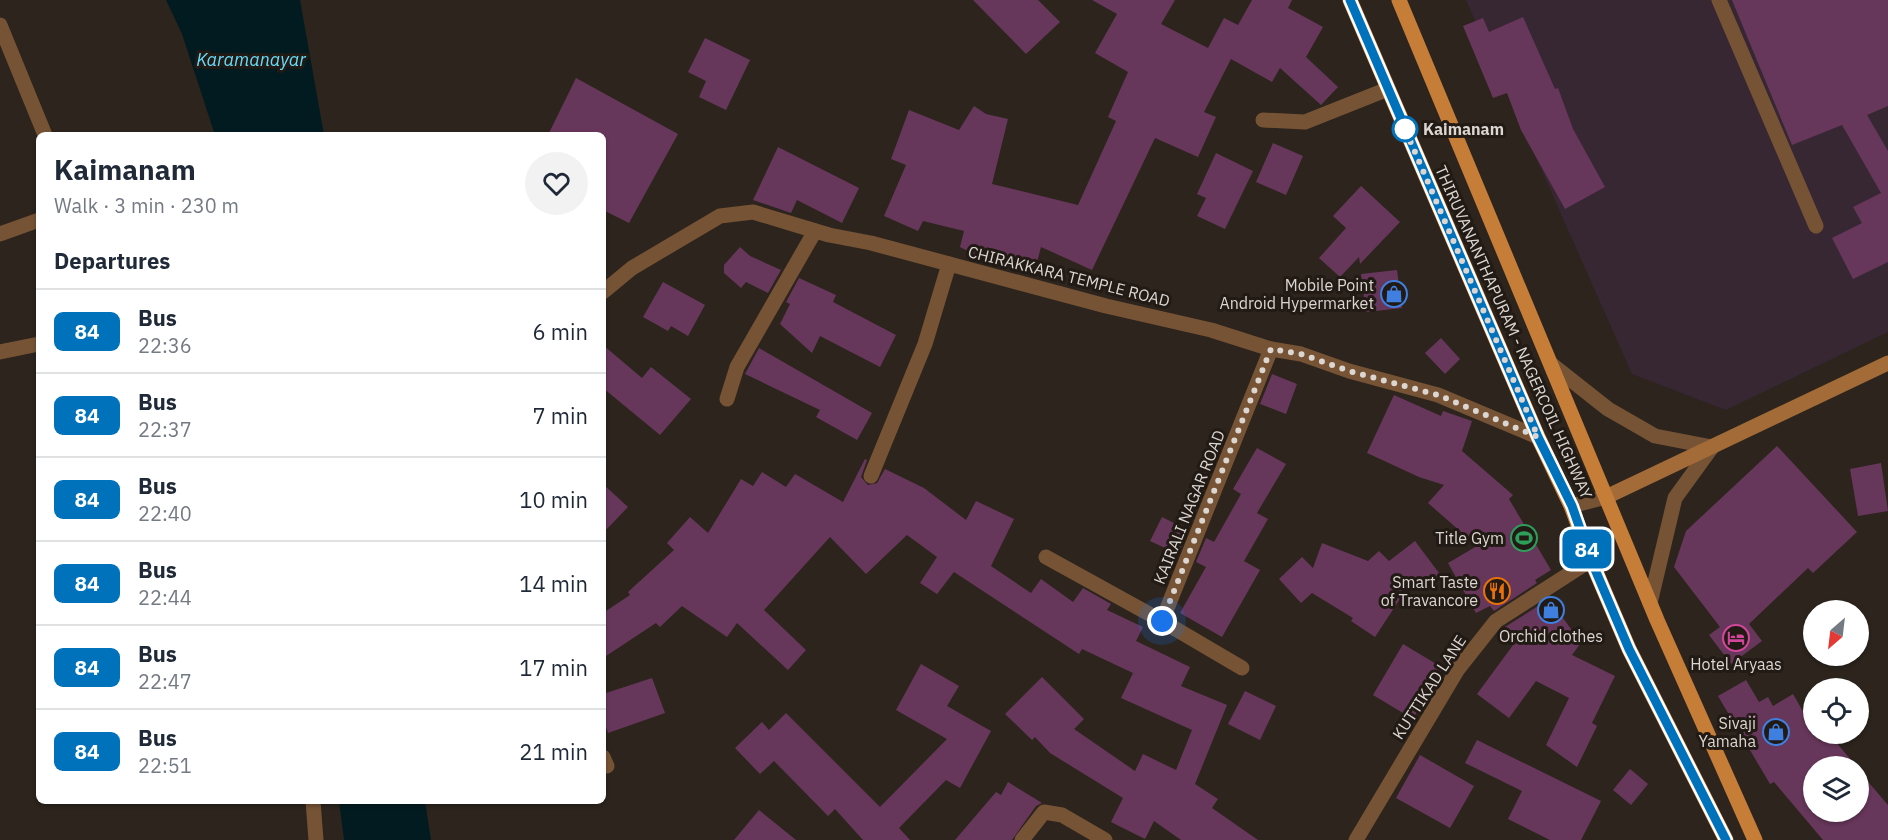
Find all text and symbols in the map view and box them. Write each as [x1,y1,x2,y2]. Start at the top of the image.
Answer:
water label: Karamanayar [196,48,306,71]
marker: Kaimanam [1392,116,1418,142]
place label: Kaimanam [1423,119,1504,139]
text: Kaimanam [54,151,196,188]
button: heart [525,152,588,215]
street label: THIRUVANANTHAPURAM - NAGERCOIL HIGHWAY [1431,162,1597,502]
text: Walk · 3 min · 230 m [54,192,239,219]
street label: CHIRAKKARA TEMPLE ROAD [966,241,1172,311]
text: Departures [54,246,170,275]
place label: Mobile Point Android Hypermarket [1219,275,1374,313]
shop icon: Mobile Point Android Hypermarket [1379,279,1409,309]
text: Bus [138,303,177,332]
text: 84 [74,317,100,345]
text: 6 min [532,317,588,346]
text: 22:36 [138,332,192,359]
text: Bus [138,387,177,416]
text: 84 [74,401,100,429]
text: 7 min [532,401,588,430]
text: 22:37 [138,416,192,443]
street label: KAIRALI NAGAR ROAD [1149,427,1229,587]
text: Bus [138,471,177,500]
text: 84 [74,485,100,513]
text: 10 min [519,485,588,514]
text: 22:40 [138,500,192,527]
sports icon: Title Gym [1509,523,1539,553]
place label: Title Gym [1435,528,1504,548]
line badge: 84 [1560,530,1614,568]
text: 84 [1574,535,1600,563]
text: Bus [138,555,177,584]
text: 84 [74,569,100,597]
text: 14 min [519,569,588,598]
place label: Smart Taste of Travancore [1381,572,1478,610]
restaurant icon: Smart Taste of Travancore [1482,576,1512,606]
text: 22:44 [138,584,192,611]
shop icon: Orchid clothes [1536,595,1566,625]
north arrow [1803,600,1869,666]
map controls [1803,600,1869,822]
your location [1147,606,1177,636]
hotel icon: Hotel Aryaas [1721,623,1751,653]
place label: Orchid clothes [1499,626,1603,646]
street label: KUTTIKAD LANE [1388,631,1470,743]
text: Bus [138,639,177,668]
text: 84 [74,653,100,681]
text: 17 min [519,653,588,682]
place label: Hotel Aryaas [1690,654,1782,674]
text: 22:47 [138,668,192,695]
button: locate [1803,678,1869,744]
place label: Sivaji Yamaha [1699,713,1756,751]
shop icon: Sivaji Yamaha [1761,717,1791,747]
text: Bus [138,723,177,752]
text: 84 [74,737,100,765]
text: 21 min [519,737,588,766]
text: 22:51 [138,752,192,779]
button: layers [1803,756,1869,822]

